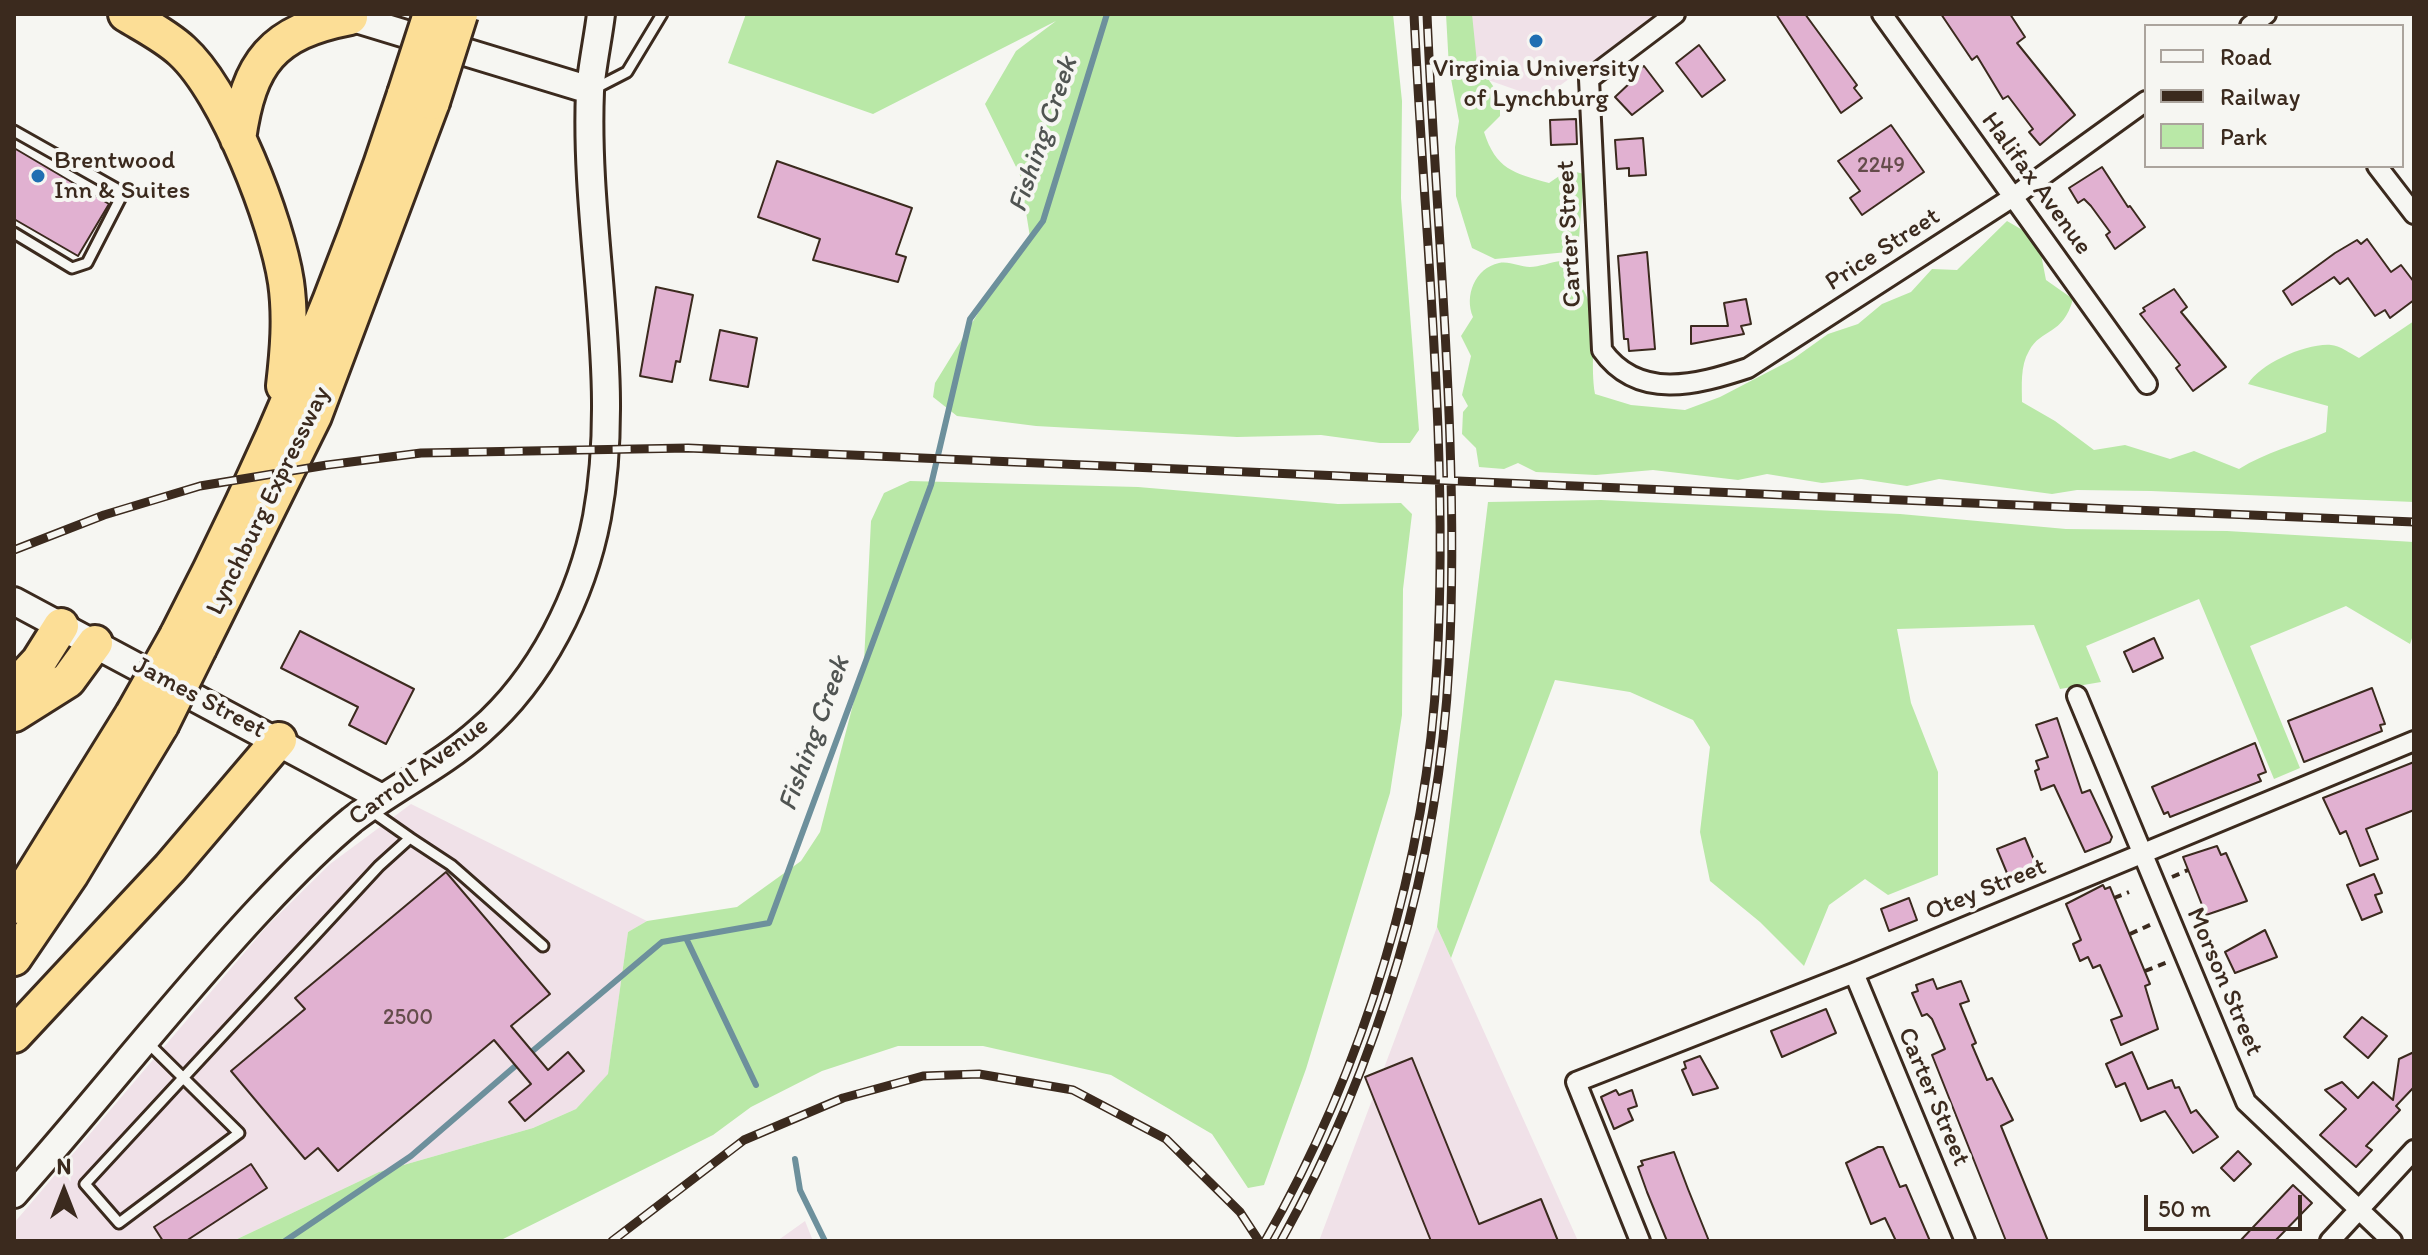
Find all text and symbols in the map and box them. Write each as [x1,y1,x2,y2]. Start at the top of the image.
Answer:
legend [2144,24,2404,168]
marker: Virginia University of Lynchburg [1527,32,1545,50]
text: Road [2220,42,2272,71]
water label: Fishing Creek [1002,53,1086,217]
place label: Virginia University of Lynchburg [1433,53,1639,114]
text: Railway [2220,82,2300,111]
street label: Halifax Avenue [1974,107,2098,261]
text: Park [2220,122,2267,151]
place label: Brentwood Inn & Suites [54,145,190,206]
house number: 2249 [1857,153,1905,179]
street label: Carter Street [1551,160,1589,308]
marker: Brentwood Inn & Suites [29,167,47,185]
street label: Price Street [1820,201,1946,299]
street label: Lynchburg Expressway [200,382,338,620]
street label: James Street [127,650,271,746]
water label: Fishing Creek [772,652,858,816]
street label: Carroll Avenue [343,711,495,833]
street label: Otey Street [1921,852,2051,928]
street label: Morson Street [2179,903,2269,1061]
house number: 2500 [383,1005,433,1031]
street label: Carter Street [1890,1023,1976,1171]
north arrow [24,1151,104,1231]
text: N [57,1153,71,1180]
scale bar [2148,1179,2306,1229]
text: 50 m [2158,1194,2211,1223]

